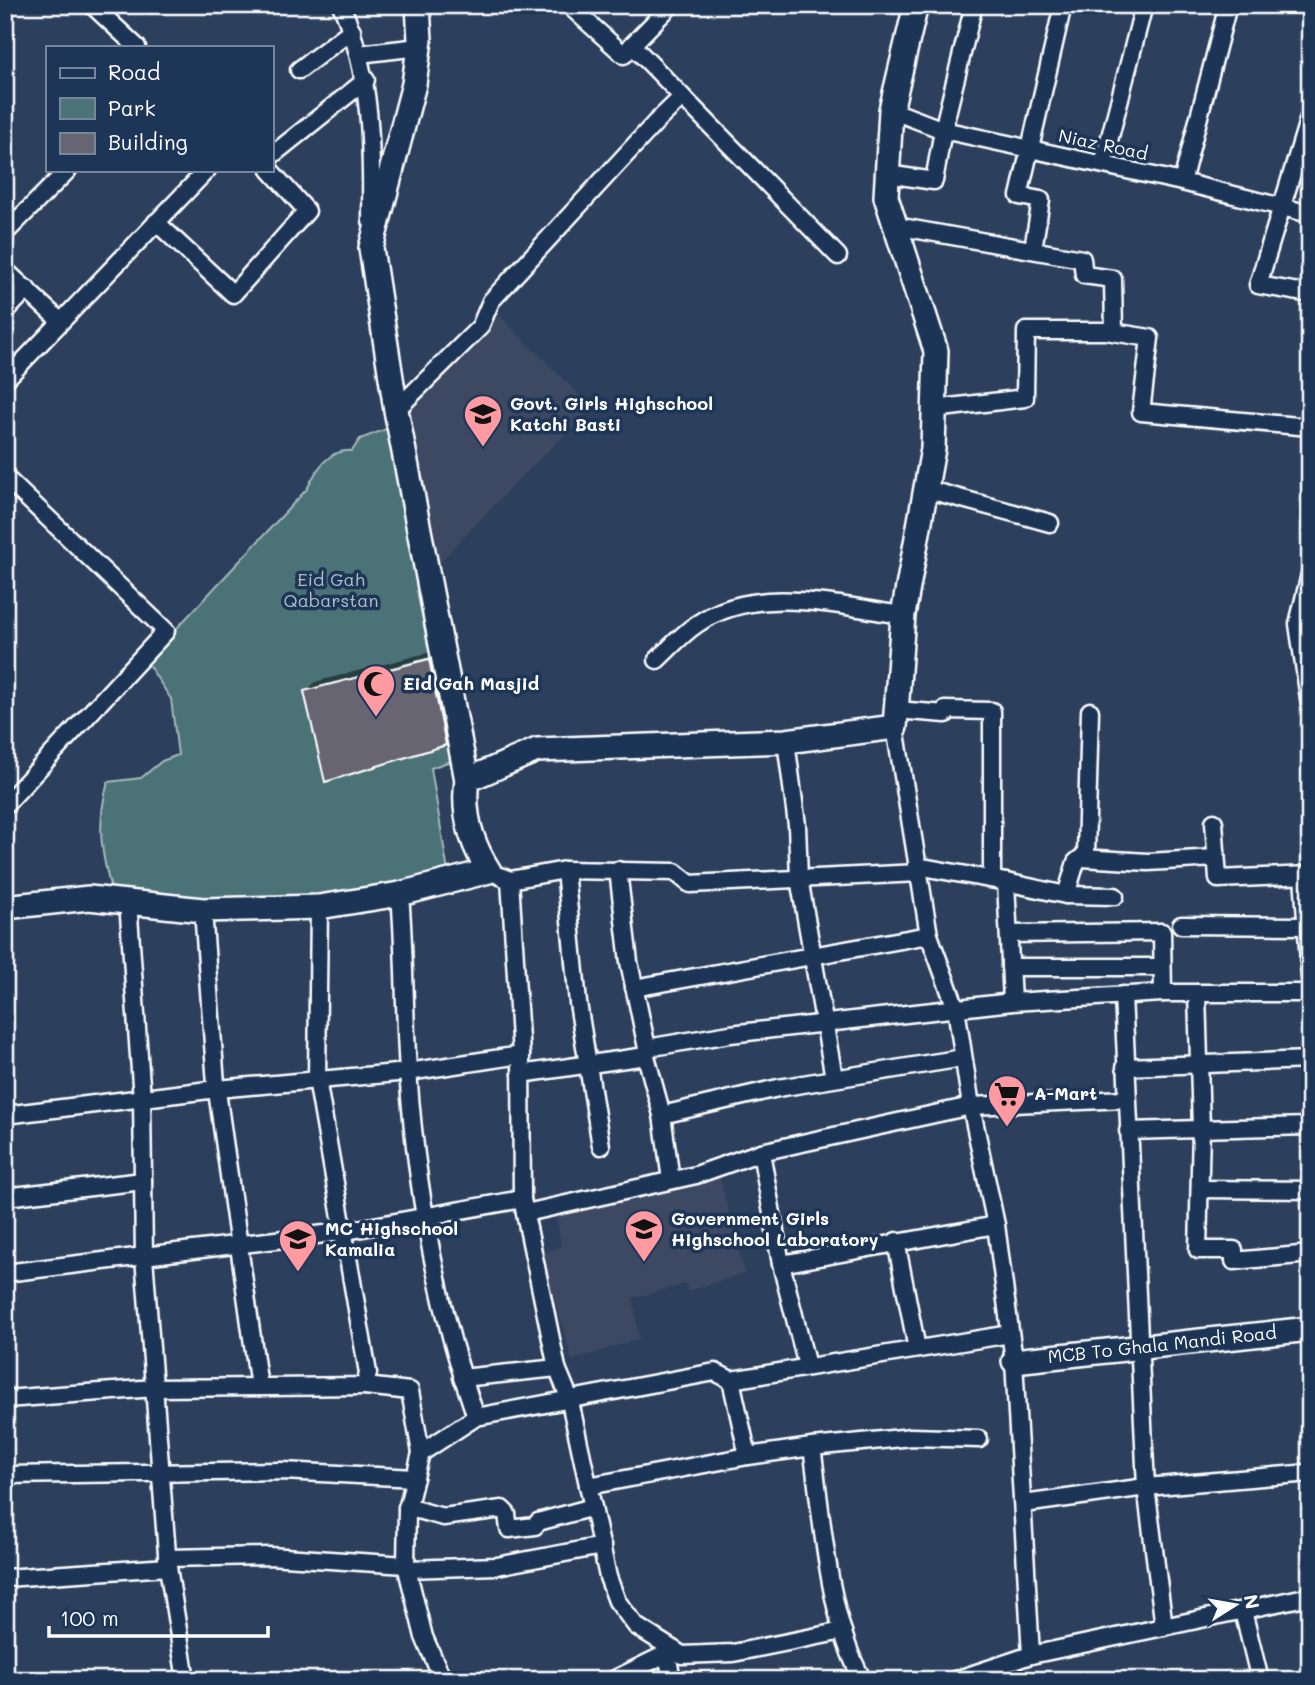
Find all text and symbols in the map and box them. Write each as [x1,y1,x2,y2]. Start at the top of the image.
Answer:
legend [46,46,273,172]
text: Road [108,58,160,85]
text: Park [108,94,156,121]
street label: Niaz Road [1056,123,1150,165]
text: Building [108,128,188,155]
place label: Govt. Girls Highschool Katchi Basti [510,391,713,436]
school or university icon: Govt. Girls Highschool Katchi Basti [462,393,504,448]
park label: Eid Gah Qabarstan [284,567,378,612]
mosque icon: Eid Gah Masjid [355,663,397,718]
place label: Eid Gah Masjid [403,671,539,695]
supermarket icon: A-Mart [986,1073,1028,1128]
place label: A-Mart [1034,1081,1097,1105]
place label: Government Girls Highschool Laboratory [671,1206,879,1251]
school or university icon: Government Girls Highschool Laboratory [623,1208,665,1263]
place label: MC Highschool Kamalia [325,1216,458,1261]
school or university icon: MC Highschool Kamalia [277,1218,319,1273]
street label: MCB To Ghala Mandi Road [1046,1320,1278,1368]
north arrow [1200,1570,1270,1640]
text: N [1239,1592,1266,1611]
scale bar [49,1594,268,1638]
text: 100 m [60,1604,119,1631]

